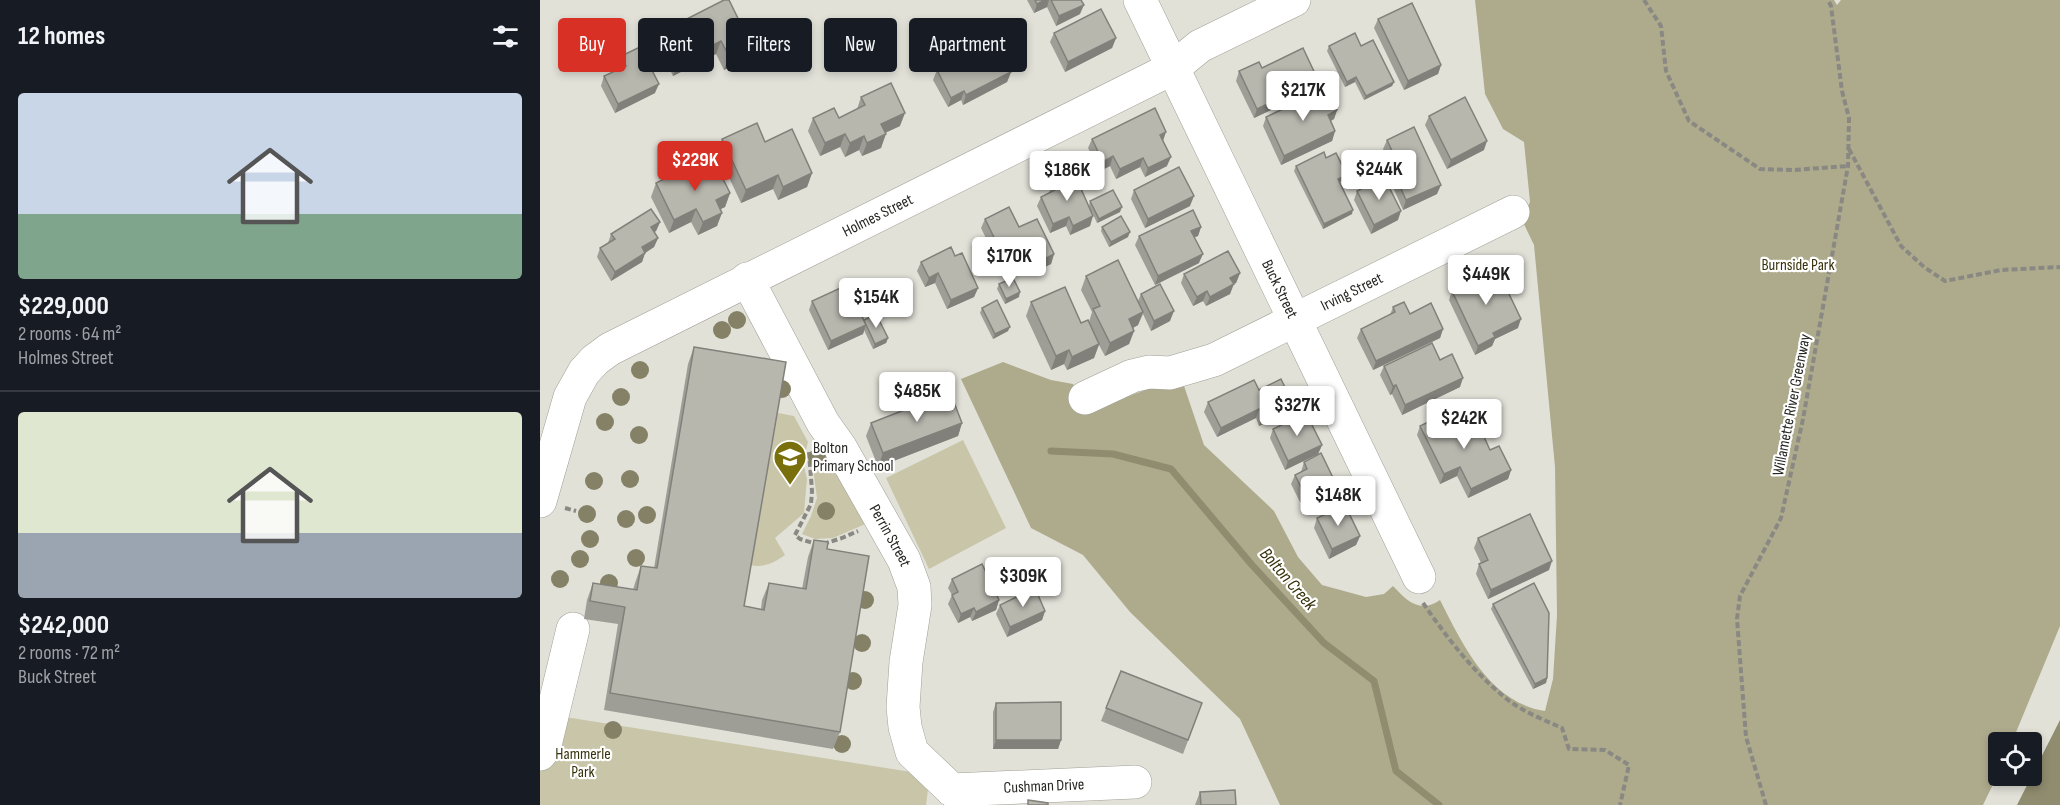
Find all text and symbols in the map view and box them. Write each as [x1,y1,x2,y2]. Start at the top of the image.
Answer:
chip: Buy [558,18,626,72]
chip: Rent [638,18,714,72]
chip: Filters [726,18,812,72]
chip: New [824,18,897,72]
chip: Apartment [909,18,1027,72]
icon: filters [489,20,522,53]
text: 12 homes [18,21,105,52]
pin: $217K [1261,71,1345,122]
text: $217K [1280,78,1326,102]
icon: home [216,132,324,240]
pin: $229K [653,141,737,192]
text: $229K [671,148,719,172]
pin: $244K [1337,150,1421,201]
pin: $186K [1025,151,1109,202]
text: $244K [1355,157,1403,181]
text: $186K [1044,158,1090,182]
street label: Holmes Street [839,190,916,241]
pin: $170K [967,237,1051,288]
text: $170K [986,244,1032,268]
pin: $449K [1444,255,1528,306]
park label: Burnside Park [1761,256,1835,275]
street label: Buck Street [1258,257,1302,321]
text: $449K [1462,262,1510,286]
street label: Irving Street [1318,268,1386,315]
pin: $154K [834,278,918,329]
text: $154K [853,285,899,309]
text: $229,000 [18,291,109,322]
text: 2 rooms · 64 m² [18,322,122,346]
street label: Willamette River Greenway [1769,333,1815,477]
text: Holmes Street [18,346,114,370]
pin: $485K [875,372,959,423]
text: $485K [893,379,941,403]
pin: $327K [1255,386,1339,437]
text: $327K [1274,393,1320,417]
pin: $242K [1422,399,1506,450]
text: $242K [1441,406,1487,430]
school or university icon: Bolton Primary School [772,439,808,486]
place label: Bolton Primary School [813,439,894,476]
icon: home [216,451,324,559]
pin: $148K [1296,476,1380,527]
text: $148K [1315,483,1361,507]
street label: Perrin Street [865,501,915,569]
water label: Bolton Creek [1255,544,1322,615]
pin: $309K [981,557,1065,608]
text: $309K [999,564,1047,588]
text: $242,000 [18,610,109,641]
text: 2 rooms · 72 m² [18,641,120,665]
text: Buck Street [18,665,96,689]
map controls [1988,732,2042,786]
button: locate [1988,732,2042,786]
park label: Hammerle Park [555,745,611,782]
street label: Cushman Drive [1003,775,1085,797]

